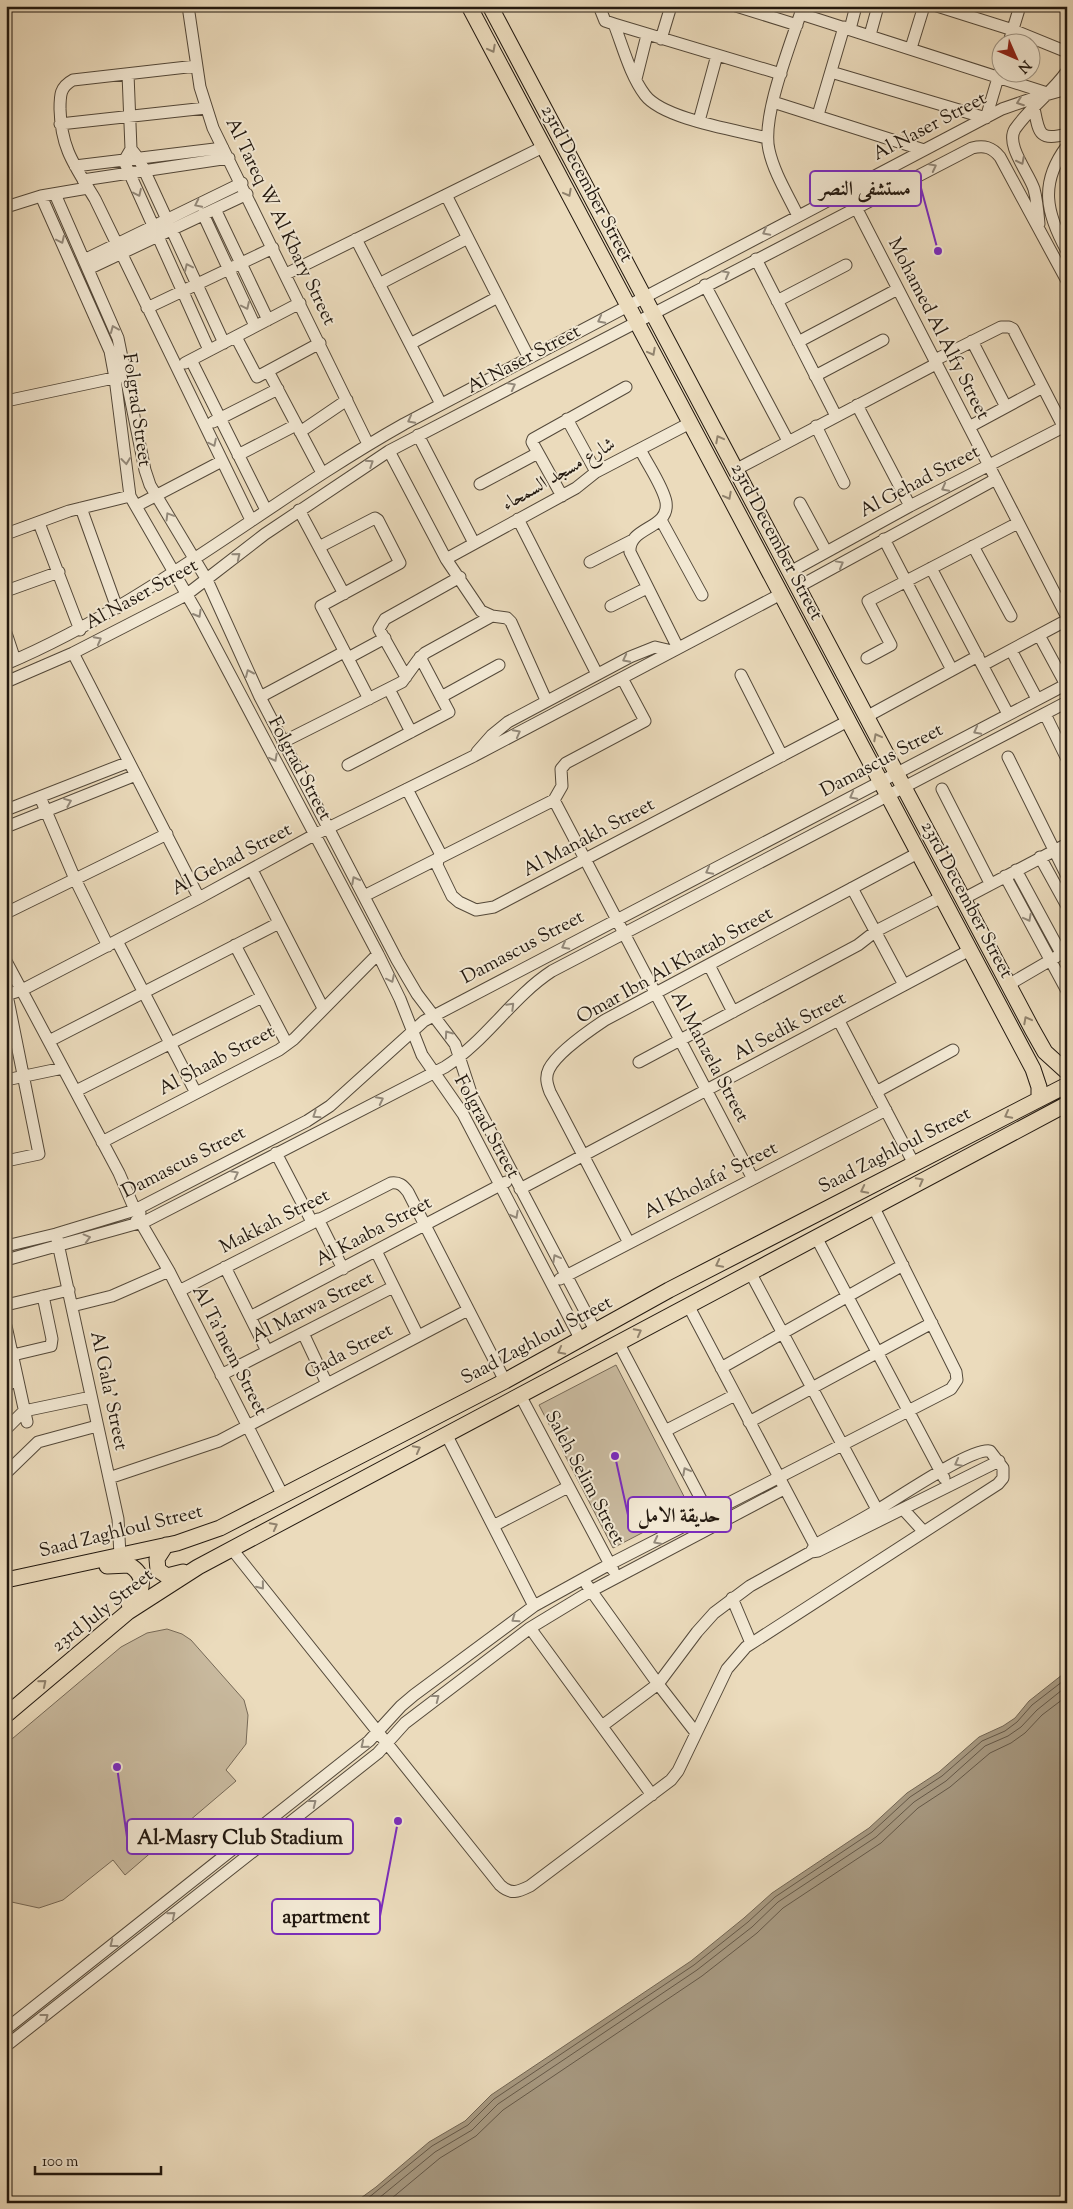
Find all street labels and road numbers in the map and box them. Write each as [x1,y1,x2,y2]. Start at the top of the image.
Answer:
street label: Al Naser Street [868,85,992,168]
street label: 23rd December Street [533,101,639,268]
street label: Al Tareq W Al Kbary Street [218,114,342,331]
street label: Mohamed Al Alfy Street [880,233,996,425]
street label: Al Naser Street [462,318,586,401]
street label: Folgrad Street [115,351,157,469]
street label: شارع مسجد السمحاء [497,432,621,518]
street label: Al Gehad Street [855,439,985,525]
street label: 23rd December Street [723,459,829,626]
street label: Al Naser Street [81,553,204,637]
street label: Folgrad Street [260,712,338,826]
street label: Damascus Street [816,717,949,805]
street label: Al Manakh Street [518,792,660,884]
street label: Al Gehad Street [167,817,297,903]
street label: 23rd December Street [913,817,1019,984]
street label: Omar Ibn Al Khatab Street [572,900,778,1031]
street label: Damascus Street [457,904,590,992]
street label: Al Manzela Street [663,986,755,1128]
street label: Al Sedik Street [729,986,852,1068]
street label: Al Shaab Street [154,1019,280,1103]
street label: Folgrad Street [446,1070,526,1184]
street label: Saad Zaghloul Street [814,1101,976,1201]
street label: Damascus Street [117,1120,251,1206]
street label: Al Kholafa' Street [639,1135,783,1226]
street label: Makkah Street [215,1183,335,1261]
street label: Al Kaaba Street [311,1190,437,1274]
street label: Al Marwa Street [247,1265,379,1350]
street label: Al Ta'mem Street [185,1281,274,1421]
street label: Saad Zaghloul Street [457,1289,618,1392]
street label: Gada Street [300,1317,398,1387]
street label: Al Gala' Street [82,1329,134,1453]
street label: Saleh Selim Street [537,1406,631,1550]
street label: Saad Zaghloul Street [36,1498,206,1565]
street label: 23rd July Street [46,1562,160,1659]

